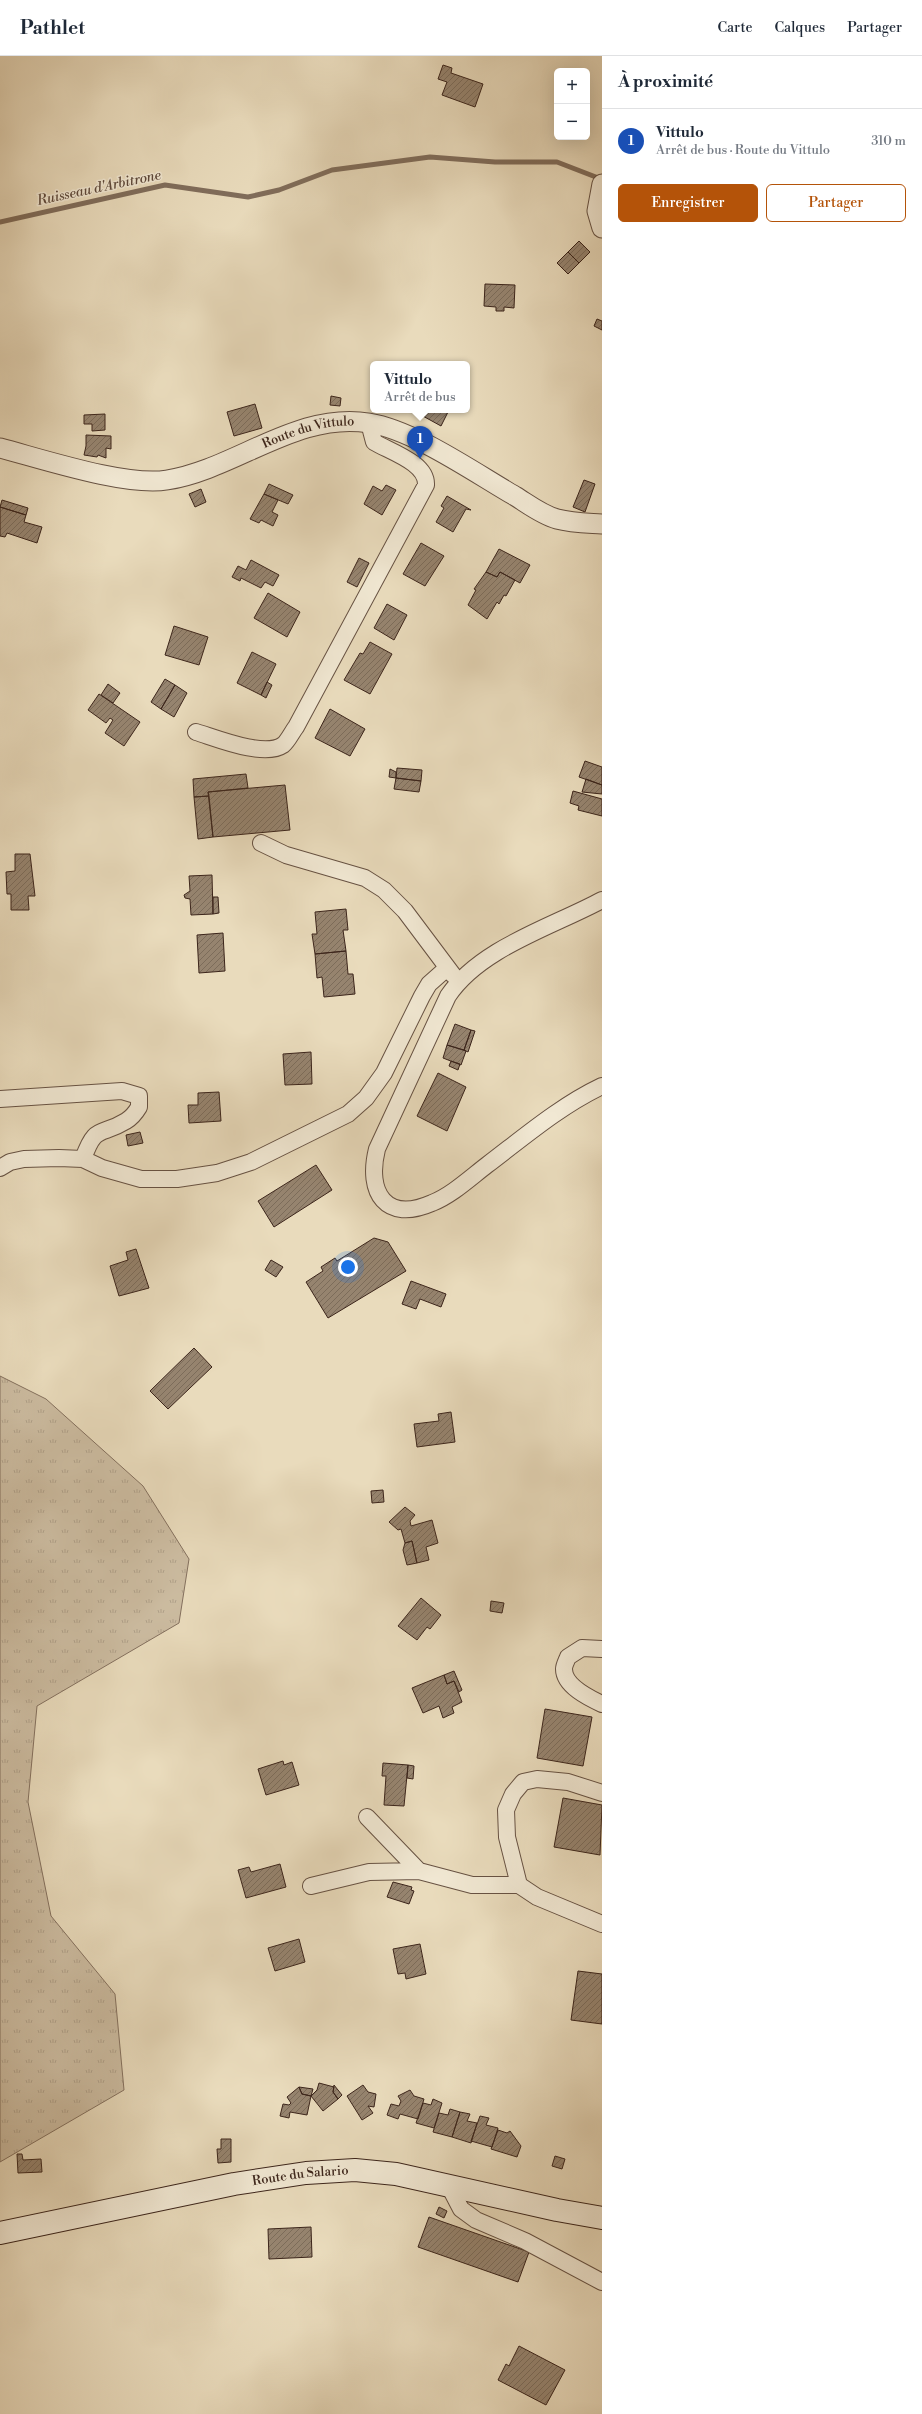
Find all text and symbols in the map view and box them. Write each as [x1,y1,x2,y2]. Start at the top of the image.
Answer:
text: Pathlet [20,16,85,40]
text: Carte [717,19,752,37]
text: Calques [774,19,825,37]
text: Partager [847,19,902,37]
map controls [554,68,590,140]
button: + [554,68,590,104]
text: À proximité [618,71,713,93]
button: − [554,104,590,140]
text: Vittulo [656,123,704,142]
text: 1 [628,133,634,149]
text: 310 m [871,133,906,149]
text: Arrêt de bus · Route du Vittulo [656,142,830,158]
water label: Ruisseau d'Arbitrone [34,166,163,210]
button: Enregistrer [618,184,758,222]
button: Partager [766,184,906,222]
popup [370,361,470,413]
text: Vittulo [384,370,432,389]
text: Arrêt de bus [384,389,456,405]
street label: Route du Vittulo [259,413,354,452]
pin: 1 [407,426,433,459]
your location [338,1257,358,1277]
street label: Route du Salario [251,2162,349,2189]

